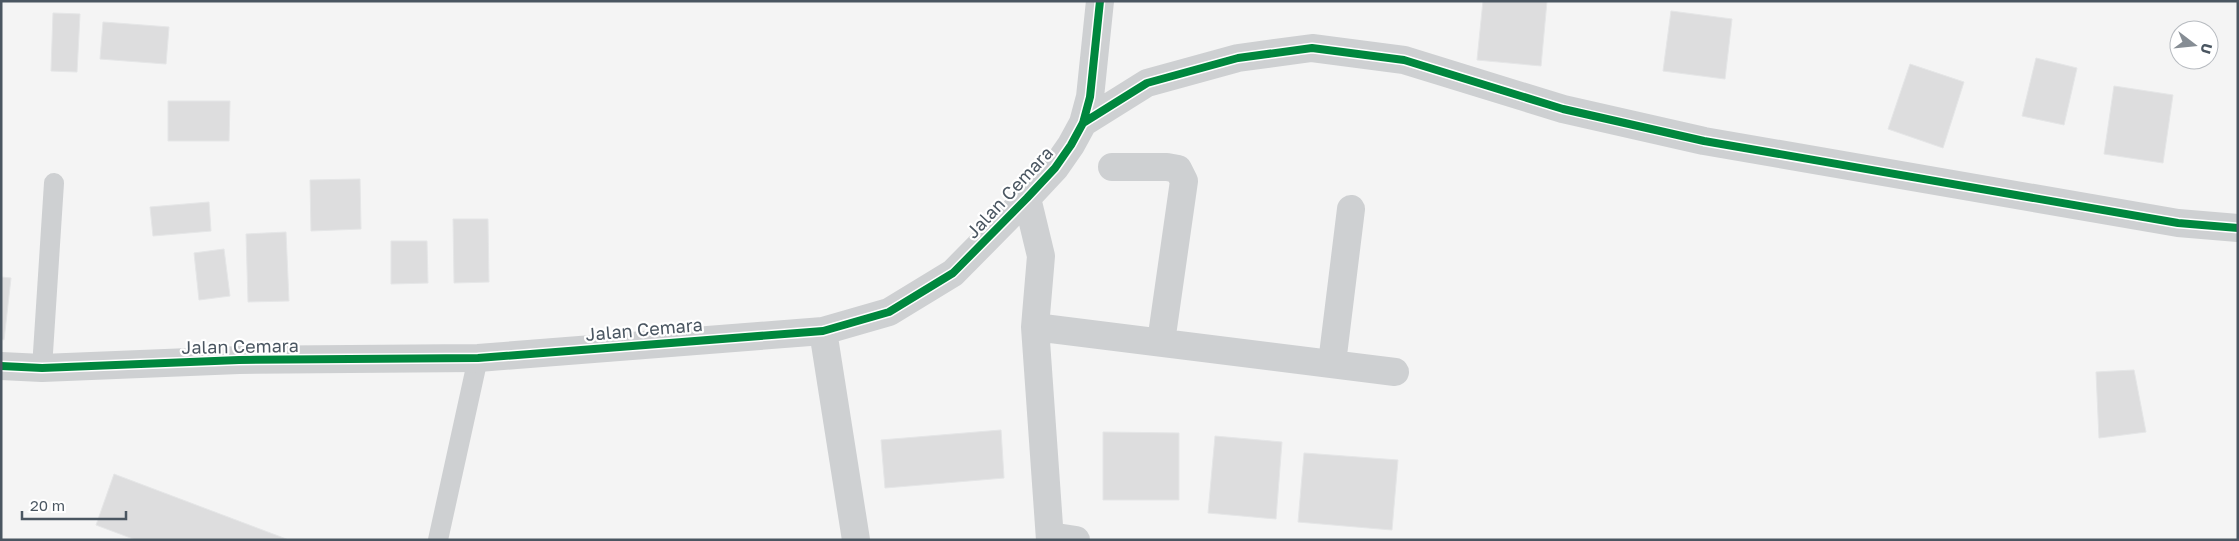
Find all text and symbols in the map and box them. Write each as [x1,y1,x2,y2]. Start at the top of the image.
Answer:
north arrow [2169,20,2219,70]
text: U [2197,41,2217,56]
street label: Jalan Cemara [961,142,1057,242]
street label: Jalan Cemara [585,313,703,345]
street label: Jalan Cemara [181,334,299,358]
scale bar [22,488,126,520]
text: 20 m [30,496,65,514]

